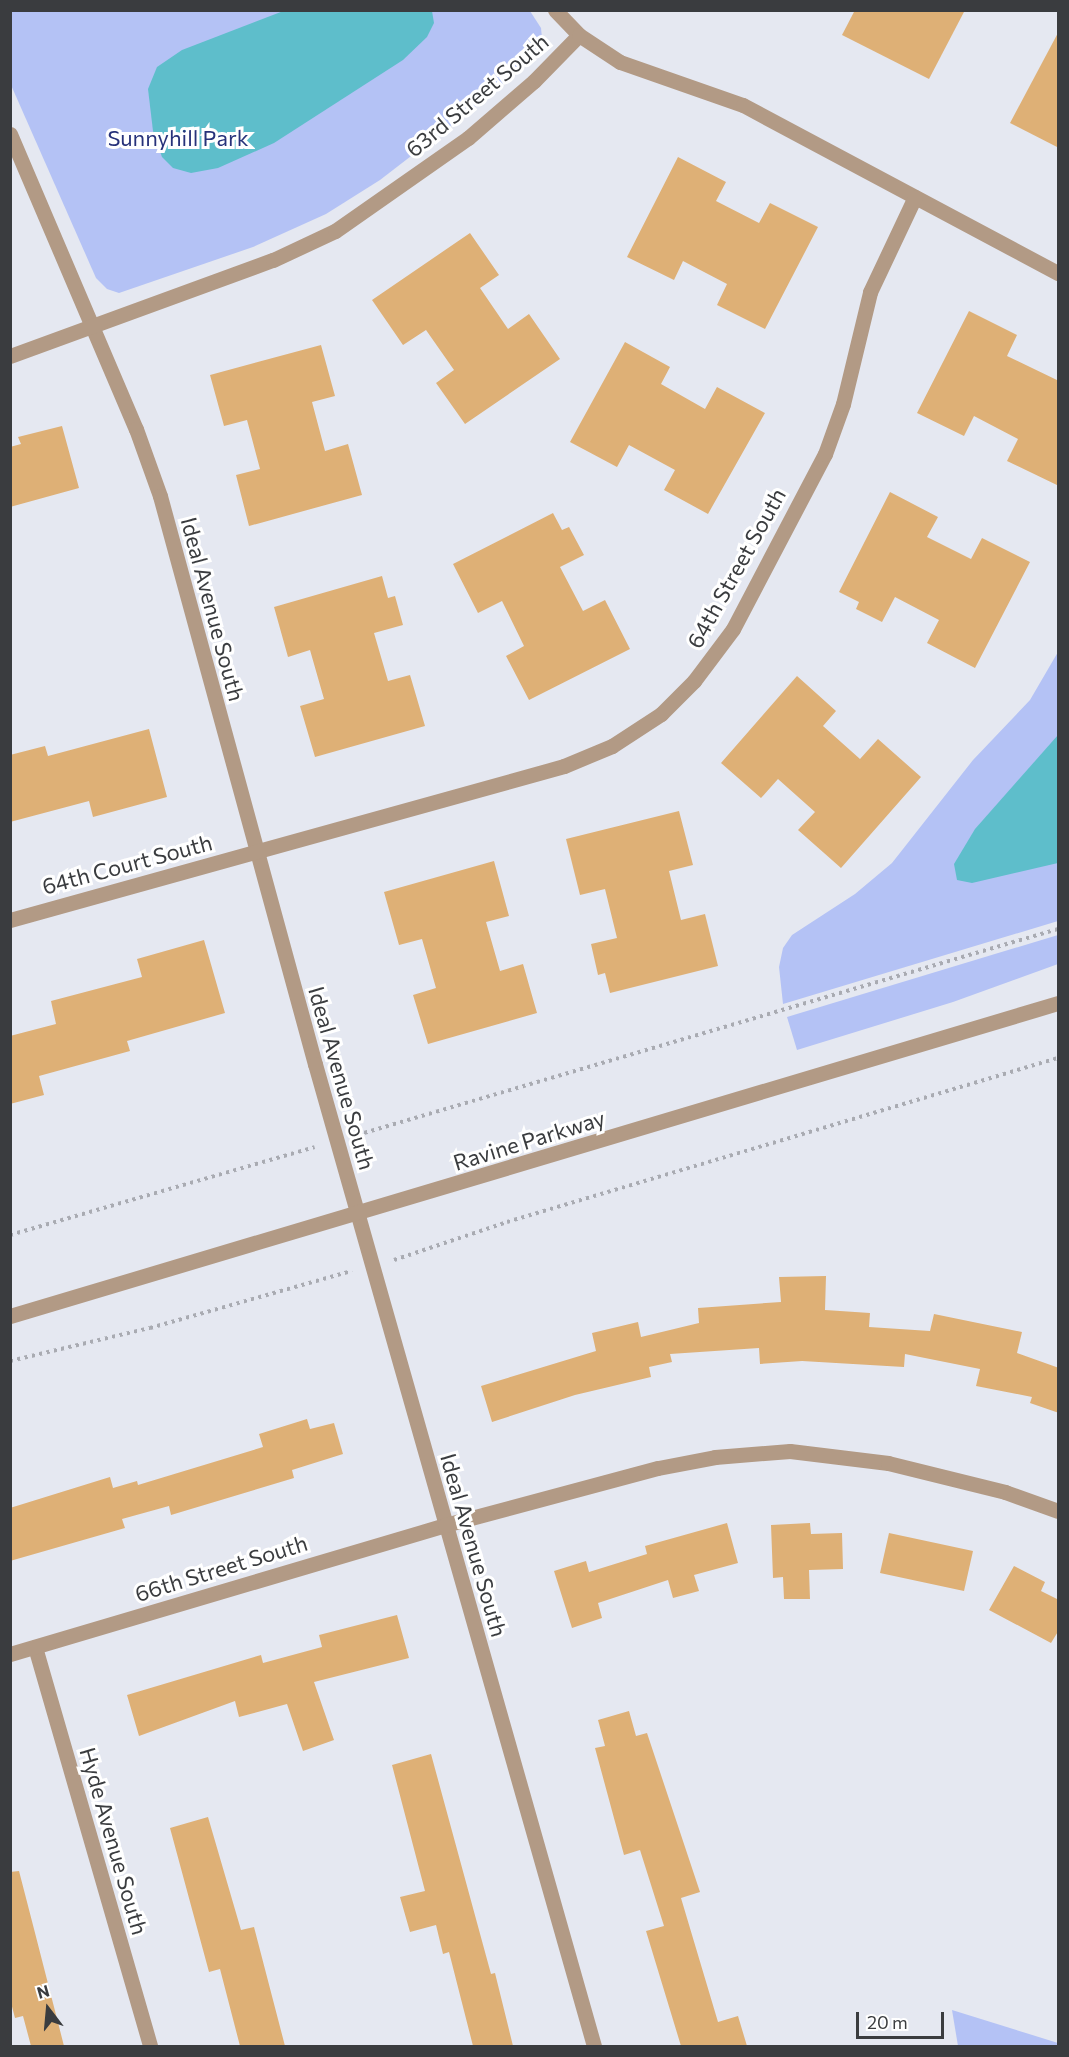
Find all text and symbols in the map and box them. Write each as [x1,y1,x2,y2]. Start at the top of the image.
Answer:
street label: 63rd Street South [401,28,553,162]
park label: Sunnyhill Park [107,125,249,151]
street label: 64th Street South [681,483,791,653]
street label: Ideal Avenue South [176,514,250,704]
street label: 64th Court South [39,829,215,899]
street label: Ideal Avenue South [303,983,381,1173]
street label: Ravine Parkway [450,1104,608,1176]
street label: Ideal Avenue South [435,1450,513,1640]
street label: 66th Street South [132,1529,310,1607]
street label: Hyde Avenue South [75,1744,153,1938]
north arrow [18,1979,78,2039]
text: N [35,1980,51,2002]
scale bar [859,2000,948,2038]
text: 20 m [867,2011,908,2033]

